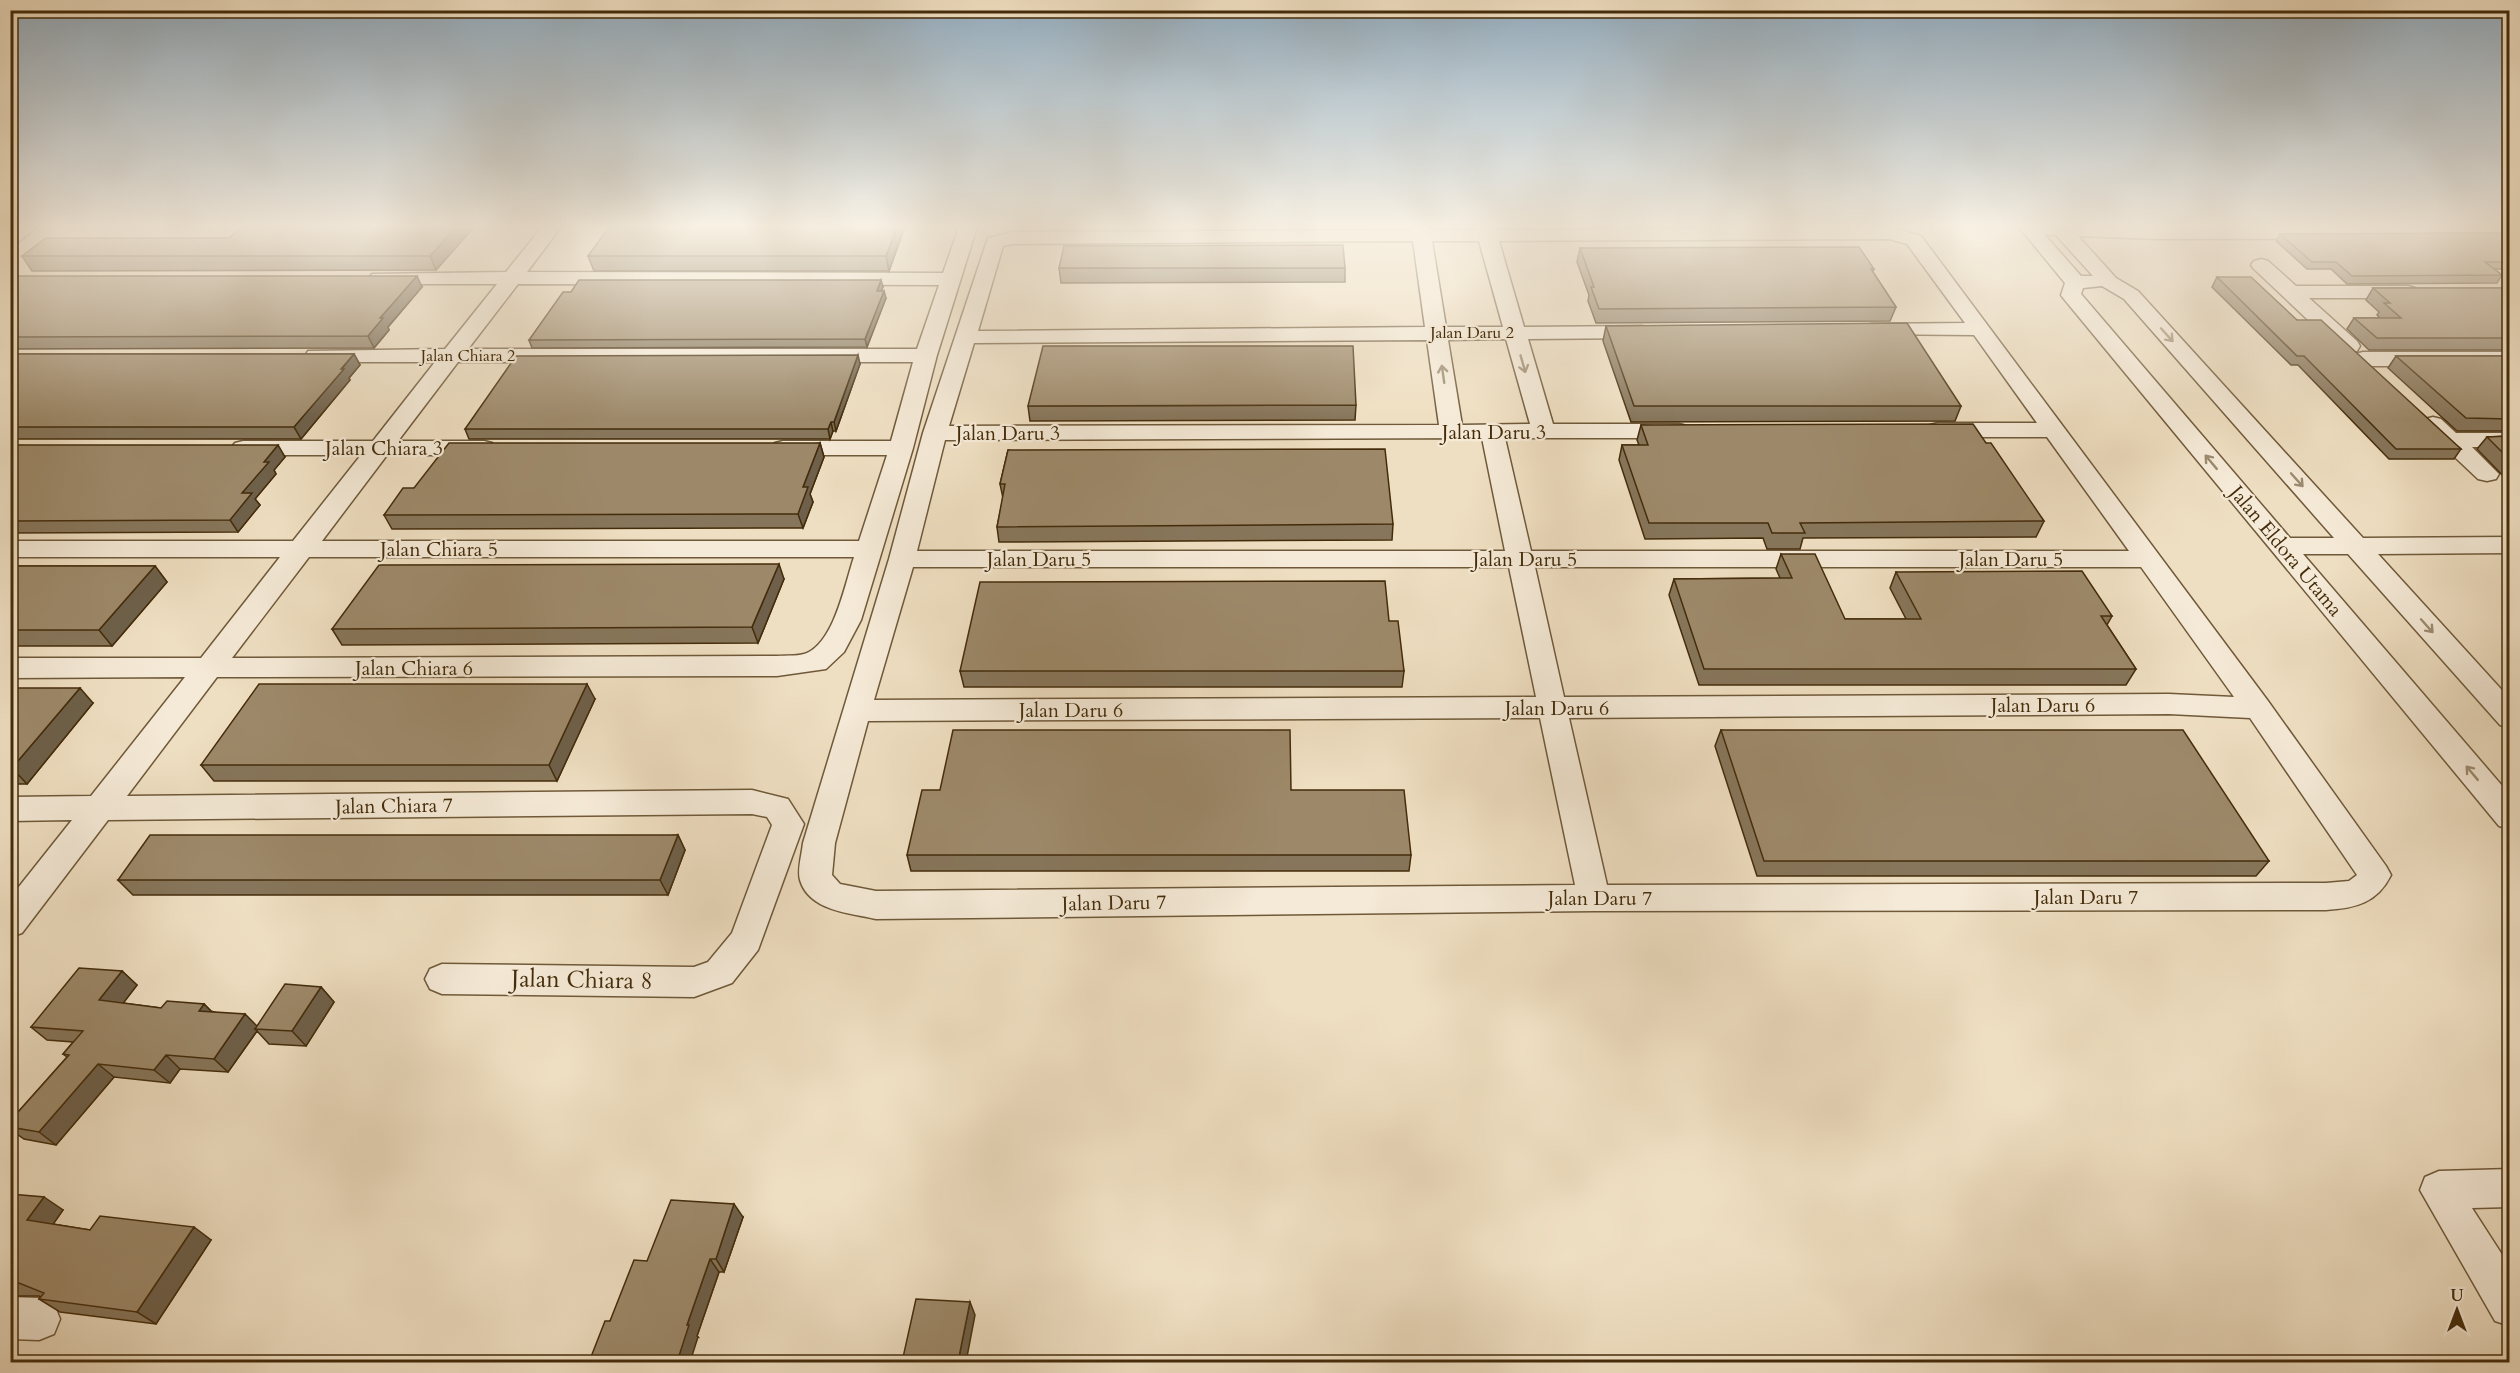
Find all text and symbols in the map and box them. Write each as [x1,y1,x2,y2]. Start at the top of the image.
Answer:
street label: Jalan Daru 2 [1428,322,1514,344]
one-way arrow [2160,327,2174,342]
street label: Jalan Chiara 2 [419,345,515,367]
one-way arrow [1518,354,1530,373]
one-way arrow [1438,365,1449,384]
street label: Jalan Daru 3 [1439,419,1546,446]
street label: Jalan Daru 3 [953,420,1060,447]
street label: Jalan Chiara 3 [322,435,443,462]
one-way arrow [2205,454,2218,470]
one-way arrow [2290,473,2304,488]
street label: Jalan Eldora Utama [2221,478,2349,622]
street label: Jalan Chiara 5 [377,536,498,563]
street label: Jalan Daru 5 [984,546,1091,573]
street label: Jalan Daru 5 [1470,546,1577,573]
street label: Jalan Daru 5 [1956,546,2063,573]
one-way arrow [2420,618,2434,633]
street label: Jalan Chiara 6 [352,655,473,682]
street label: Jalan Daru 6 [1988,692,2095,719]
street label: Jalan Daru 6 [1502,695,1609,722]
street label: Jalan Daru 6 [1016,697,1123,724]
one-way arrow [2465,766,2479,781]
street label: Jalan Chiara 7 [332,791,453,821]
street label: Jalan Daru 7 [2031,884,2138,911]
street label: Jalan Daru 7 [1545,885,1652,912]
street label: Jalan Daru 7 [1058,889,1167,917]
street label: Jalan Chiara 8 [508,962,653,998]
north arrow [2427,1280,2487,1340]
text: U [2450,1285,2464,1307]

